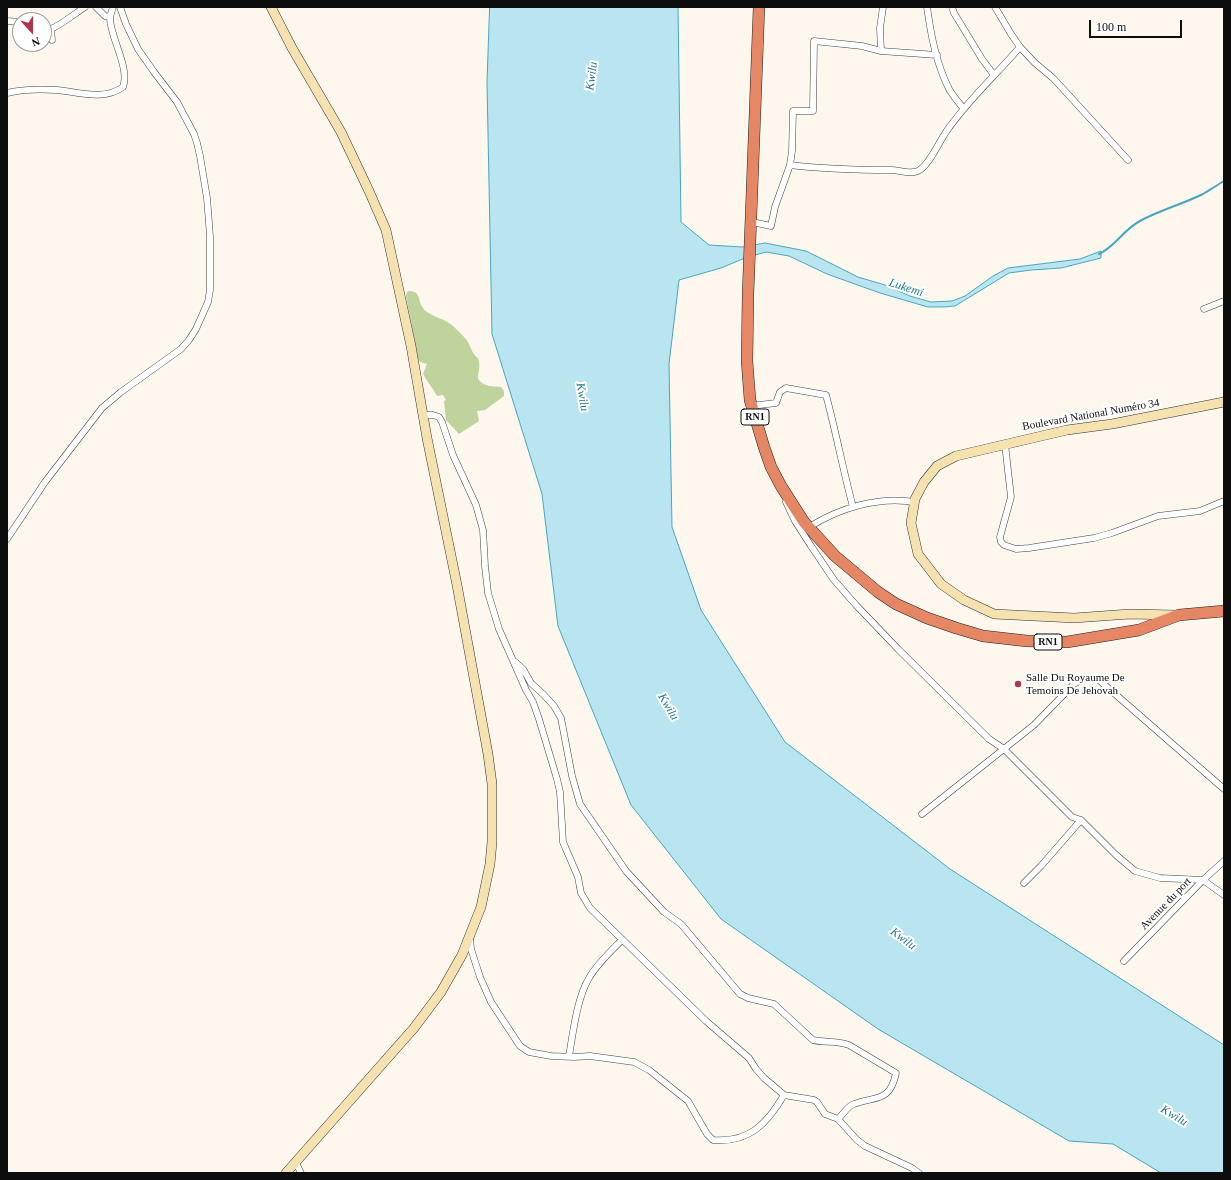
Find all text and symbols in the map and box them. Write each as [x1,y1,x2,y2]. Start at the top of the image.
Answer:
north arrow [12,12,52,52]
scale bar [1091,12,1184,38]
text: 100 m [1096,20,1126,34]
text: N [30,35,42,49]
water label: Kwilu [583,61,601,91]
water label: Lukemi [887,276,925,300]
water label: Kwilu [572,382,592,412]
street label: Boulevard National Numéro 34 [1021,396,1161,434]
road number: RN1 [741,409,769,425]
road number: RN1 [1034,634,1062,650]
place label: Salle Du Royaume De Temoins De Jehovah [1026,671,1125,697]
marker: Salle Du Royaume De Temoins De Jehovah [1013,679,1023,689]
water label: Kwilu [654,691,682,723]
street label: Avenue du port [1138,875,1194,933]
water label: Kwilu [887,925,919,953]
water label: Kwilu [1158,1102,1190,1130]

